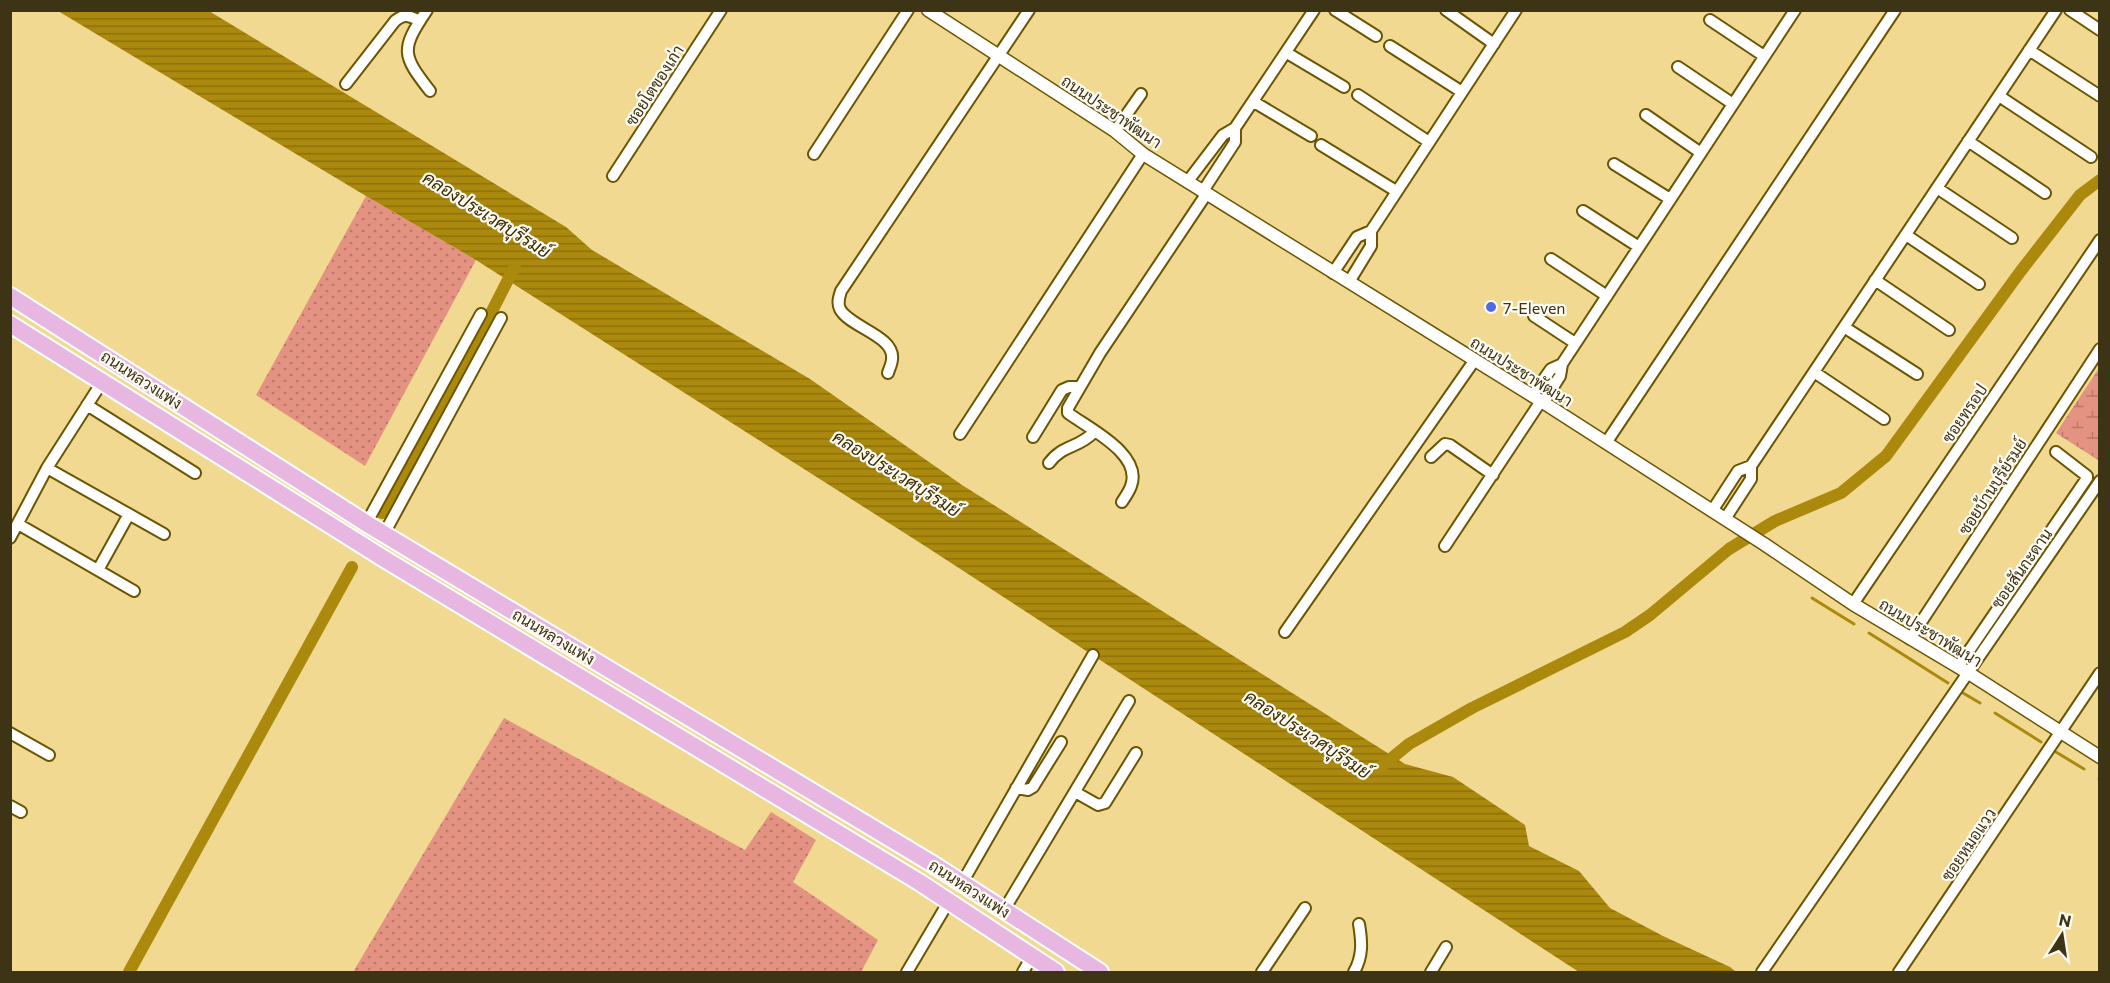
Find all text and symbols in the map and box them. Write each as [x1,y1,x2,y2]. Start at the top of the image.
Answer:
street label: ซอยโตของเก่า [620,41,687,129]
street label: ถนนประชาพัฒนา [1058,70,1166,152]
water label: คลองประเวศบุรีรมย์ [418,165,558,265]
place label: 7-Eleven [1503,298,1566,317]
marker: 7-Eleven [1484,300,1498,314]
street label: ถนนประชาพัฒนา [1467,332,1577,410]
street label: ถนนหลวงแพ่ง [98,346,186,412]
street label: ซอยทรอป [1938,380,1990,446]
water label: คลองประเวศบุรีรมย์ [828,424,968,524]
street label: ซอยบ้านบุรีย์รมย์ [1952,433,2033,539]
street label: ซอยสันกะดาน [1987,524,2055,612]
street label: ถนนประชาพัฒนา [1876,594,1986,670]
street label: ถนนหลวงแพ่ง [509,604,599,668]
water label: คลองประเวศบุรีรมย์ [1240,684,1378,786]
street label: ซอยหมอแวว [1937,804,1999,884]
street label: ถนนหลวงแพ่ง [926,855,1014,921]
north arrow [2032,905,2092,965]
text: N [2057,909,2073,930]

